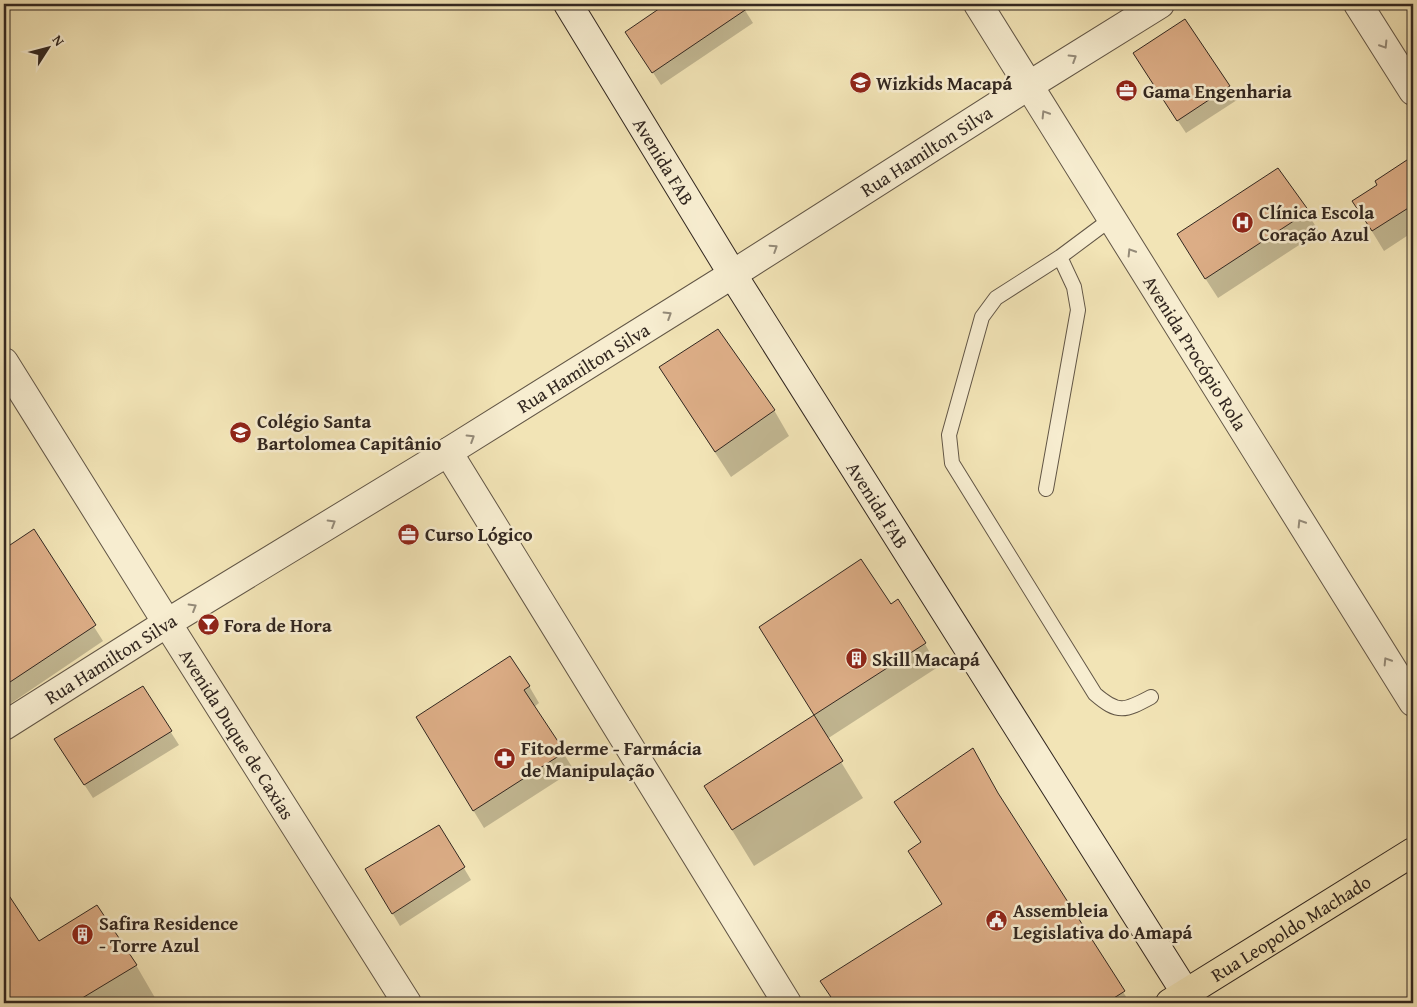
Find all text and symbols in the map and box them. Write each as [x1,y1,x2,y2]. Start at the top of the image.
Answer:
north arrow [22,22,72,72]
text: N [48,31,70,51]
one-way arrow [1378,40,1388,49]
one-way arrow [1068,54,1077,64]
place label: Wizkids Macapá [876,69,1012,97]
school or university icon: Wizkids Macapá [848,71,872,95]
place label: Gama Engenharia [1143,77,1292,105]
office icon: Gama Engenharia [1115,79,1139,103]
street label: Rua Hamilton Silva [855,98,998,203]
one-way arrow [1042,110,1052,119]
street label: Avenida FAB [626,112,701,210]
place label: Clínica Escola Coração Azul [1259,198,1374,248]
hospital icon: Clínica Escola Coração Azul [1231,211,1255,235]
one-way arrow [768,245,777,255]
one-way arrow [1128,248,1138,257]
street label: Avenida Procópio Rola [1136,270,1254,436]
one-way arrow [663,311,672,321]
street label: Rua Hamilton Silva [511,316,655,420]
place label: Colégio Santa Bartolomea Capitânio [257,407,441,457]
school or university icon: Colégio Santa Bartolomea Capitânio [229,420,253,444]
one-way arrow [465,435,474,444]
street label: Avenida FAB [840,456,916,554]
one-way arrow [327,519,336,529]
one-way arrow [1298,519,1308,528]
place label: Curso Lógico [425,520,533,548]
office icon: Curso Lógico [397,522,421,546]
one-way arrow [188,604,197,614]
street label: Rua Hamilton Silva [39,606,182,711]
place label: Fora de Hora [224,611,332,639]
bar icon: Fora de Hora [196,613,220,637]
street label: Avenida Duque de Caxias [173,643,302,825]
place label: Skill Macapá [872,645,980,673]
building icon: Skill Macapá [844,647,868,671]
one-way arrow [1384,657,1394,666]
place label: Fitoderme - Farmácia de Manipulação [521,734,702,784]
pharmacy icon: Fitoderme - Farmácia de Manipulação [493,747,517,771]
street label: Rua Leopoldo Machado [1205,868,1376,988]
place label: Assembleia Legislativa do Amapá [1013,896,1192,946]
place label: Safira Residence - Torre Azul [99,909,238,959]
public building icon: Assembleia Legislativa do Amapá [985,909,1009,933]
building icon: Safira Residence - Torre Azul [71,922,95,946]

